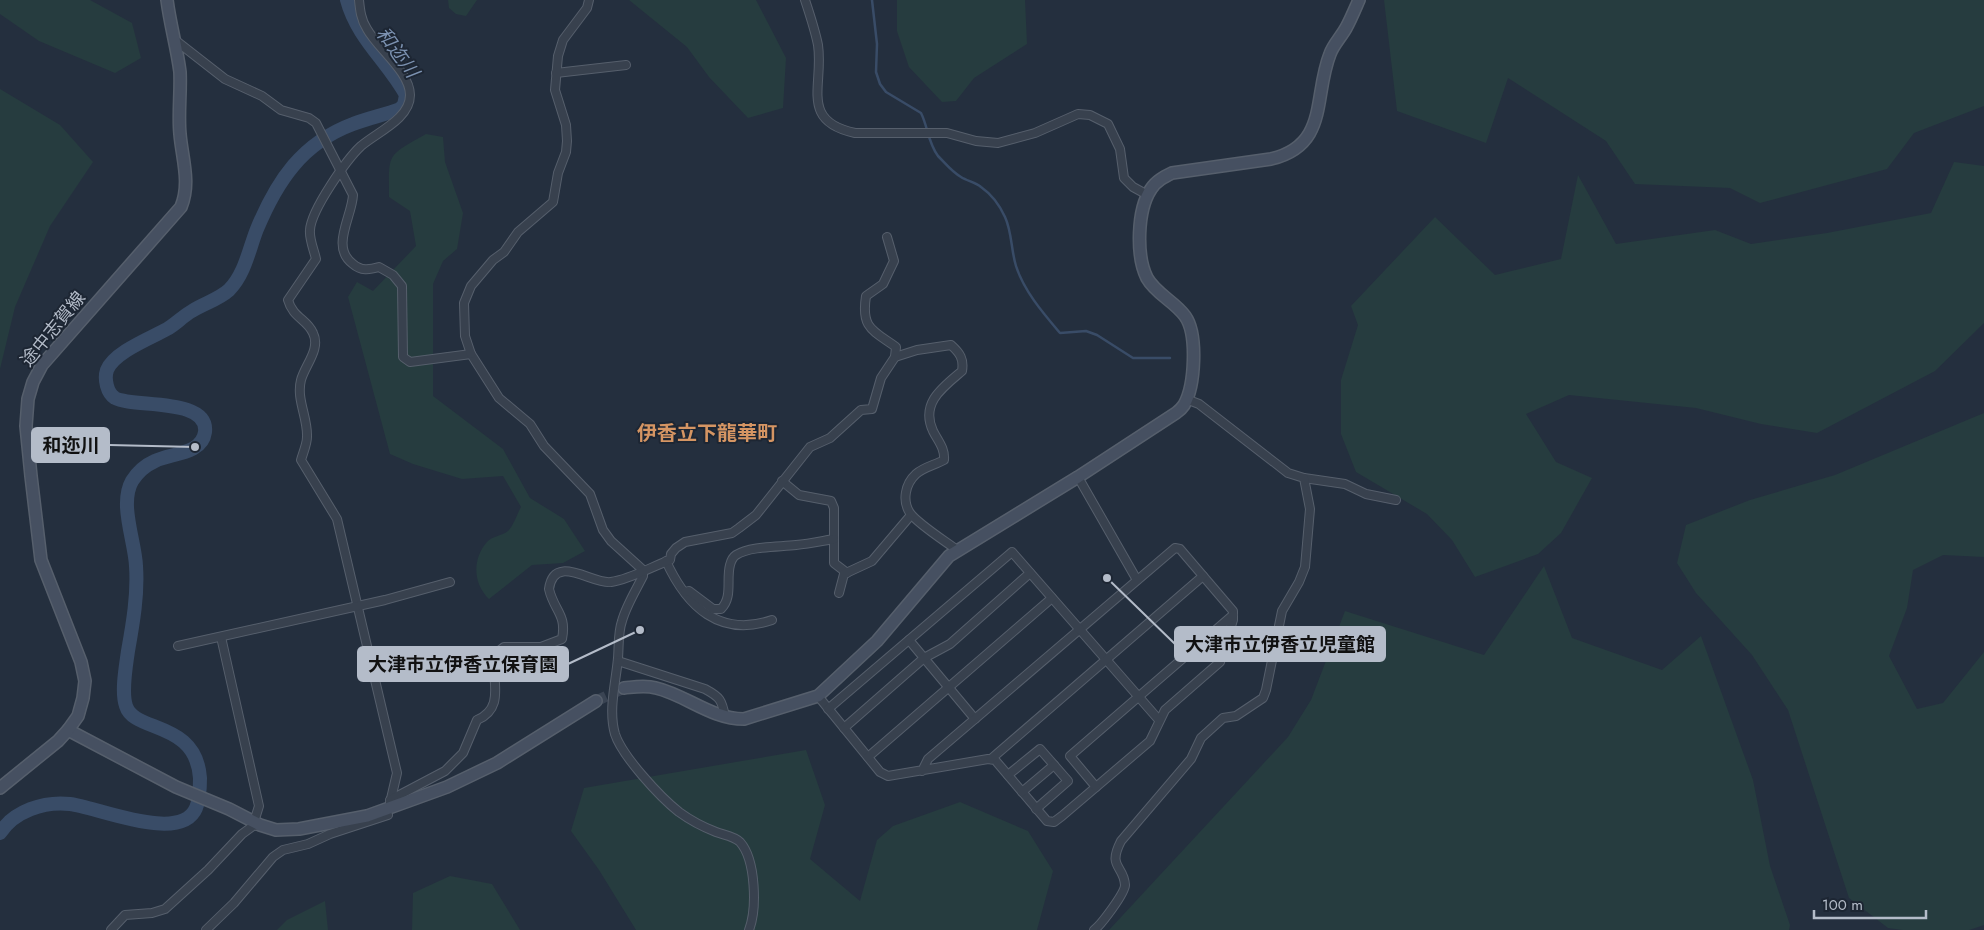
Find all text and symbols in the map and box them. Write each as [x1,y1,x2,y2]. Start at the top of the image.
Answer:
water label: 和迩川 [370,21,426,85]
street label: 途中志賀線 [15,286,91,372]
district label: 伊香立下龍華町 [637,419,777,448]
callout: 和迩川 [32,428,109,462]
text: 和迩川 [42,432,100,459]
callout: 大津市立伊香立児童館 [1175,627,1385,661]
text: 大津市立伊香立児童館 [1185,631,1375,658]
callout: 大津市立伊香立保育園 [358,647,568,681]
text: 大津市立伊香立保育園 [368,651,558,678]
scale bar [1814,888,1926,920]
text: 100 m [1822,894,1863,916]

